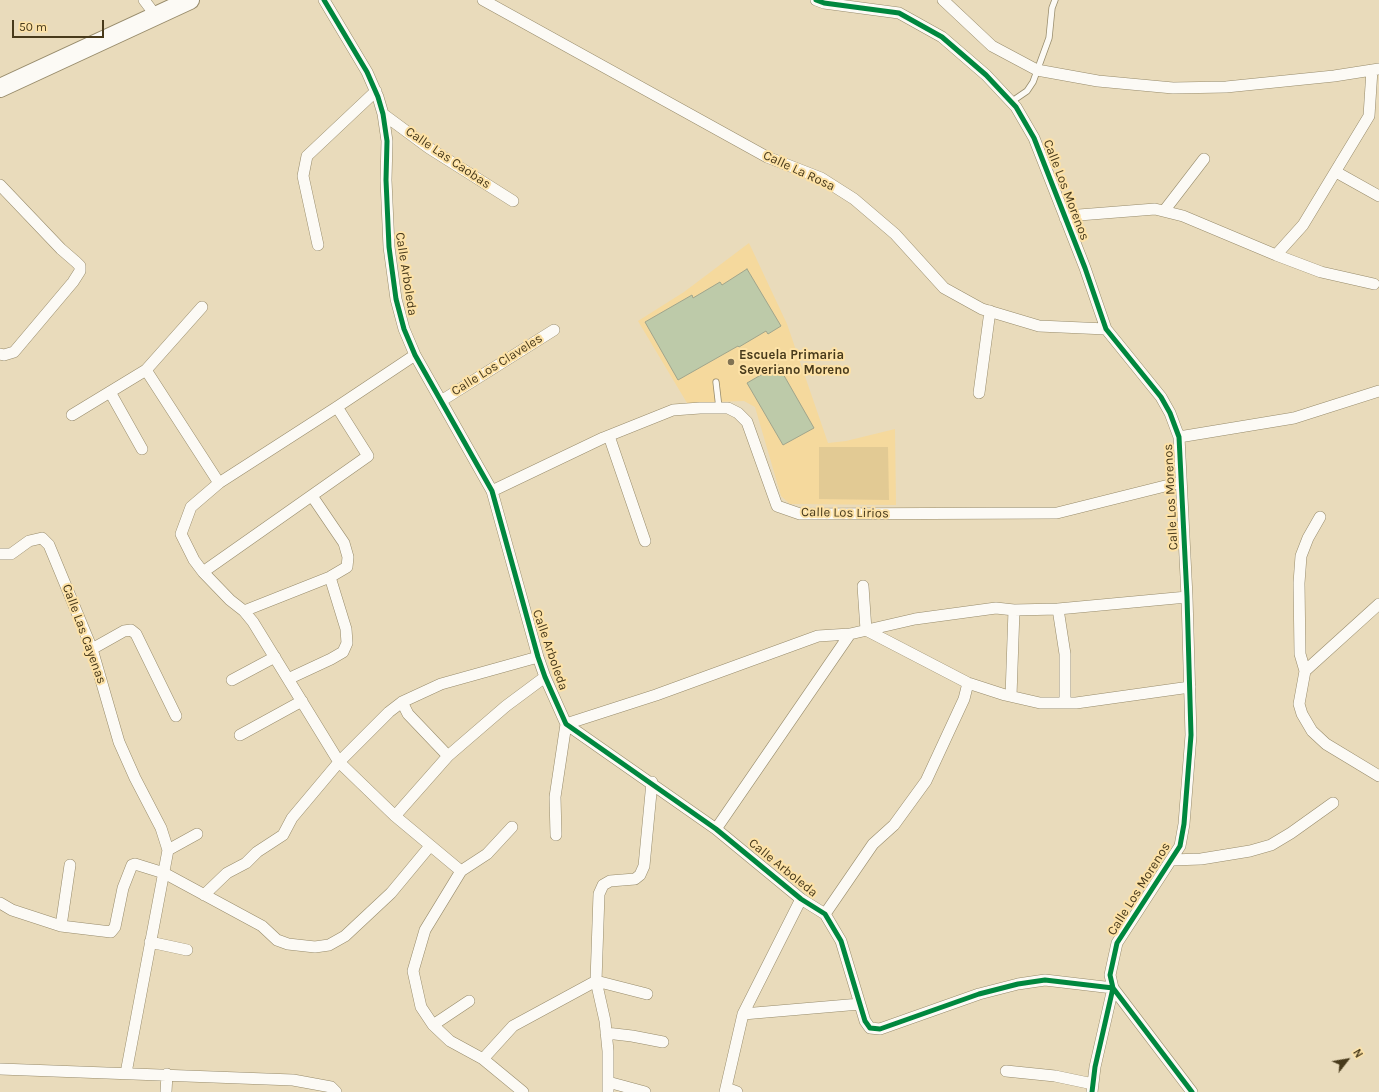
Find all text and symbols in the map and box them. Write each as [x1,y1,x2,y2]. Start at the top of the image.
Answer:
scale bar [14,12,106,38]
text: 50 m [19,20,47,34]
street label: Calle Las Caobas [403,124,493,192]
street label: Calle Los Morenos [1040,137,1092,243]
street label: Calle La Rosa [761,148,837,194]
street label: Calle Arboleda [392,231,420,317]
street label: Calle Los Claveles [449,331,545,399]
place label: Escuela Primaria Severiano Moreno [739,347,850,378]
marker: Escuela Primaria Severiano Moreno [726,357,736,367]
street label: Calle Los Morenos [1160,443,1182,551]
street label: Calle Los Lirios [801,504,889,522]
street label: Calle Las Cayenas [59,582,109,686]
street label: Calle Arboleda [529,608,571,692]
street label: Calle Arboleda [745,835,821,901]
street label: Calle Los Morenos [1104,840,1174,938]
north arrow [1327,1040,1367,1080]
text: N [1350,1047,1365,1060]

